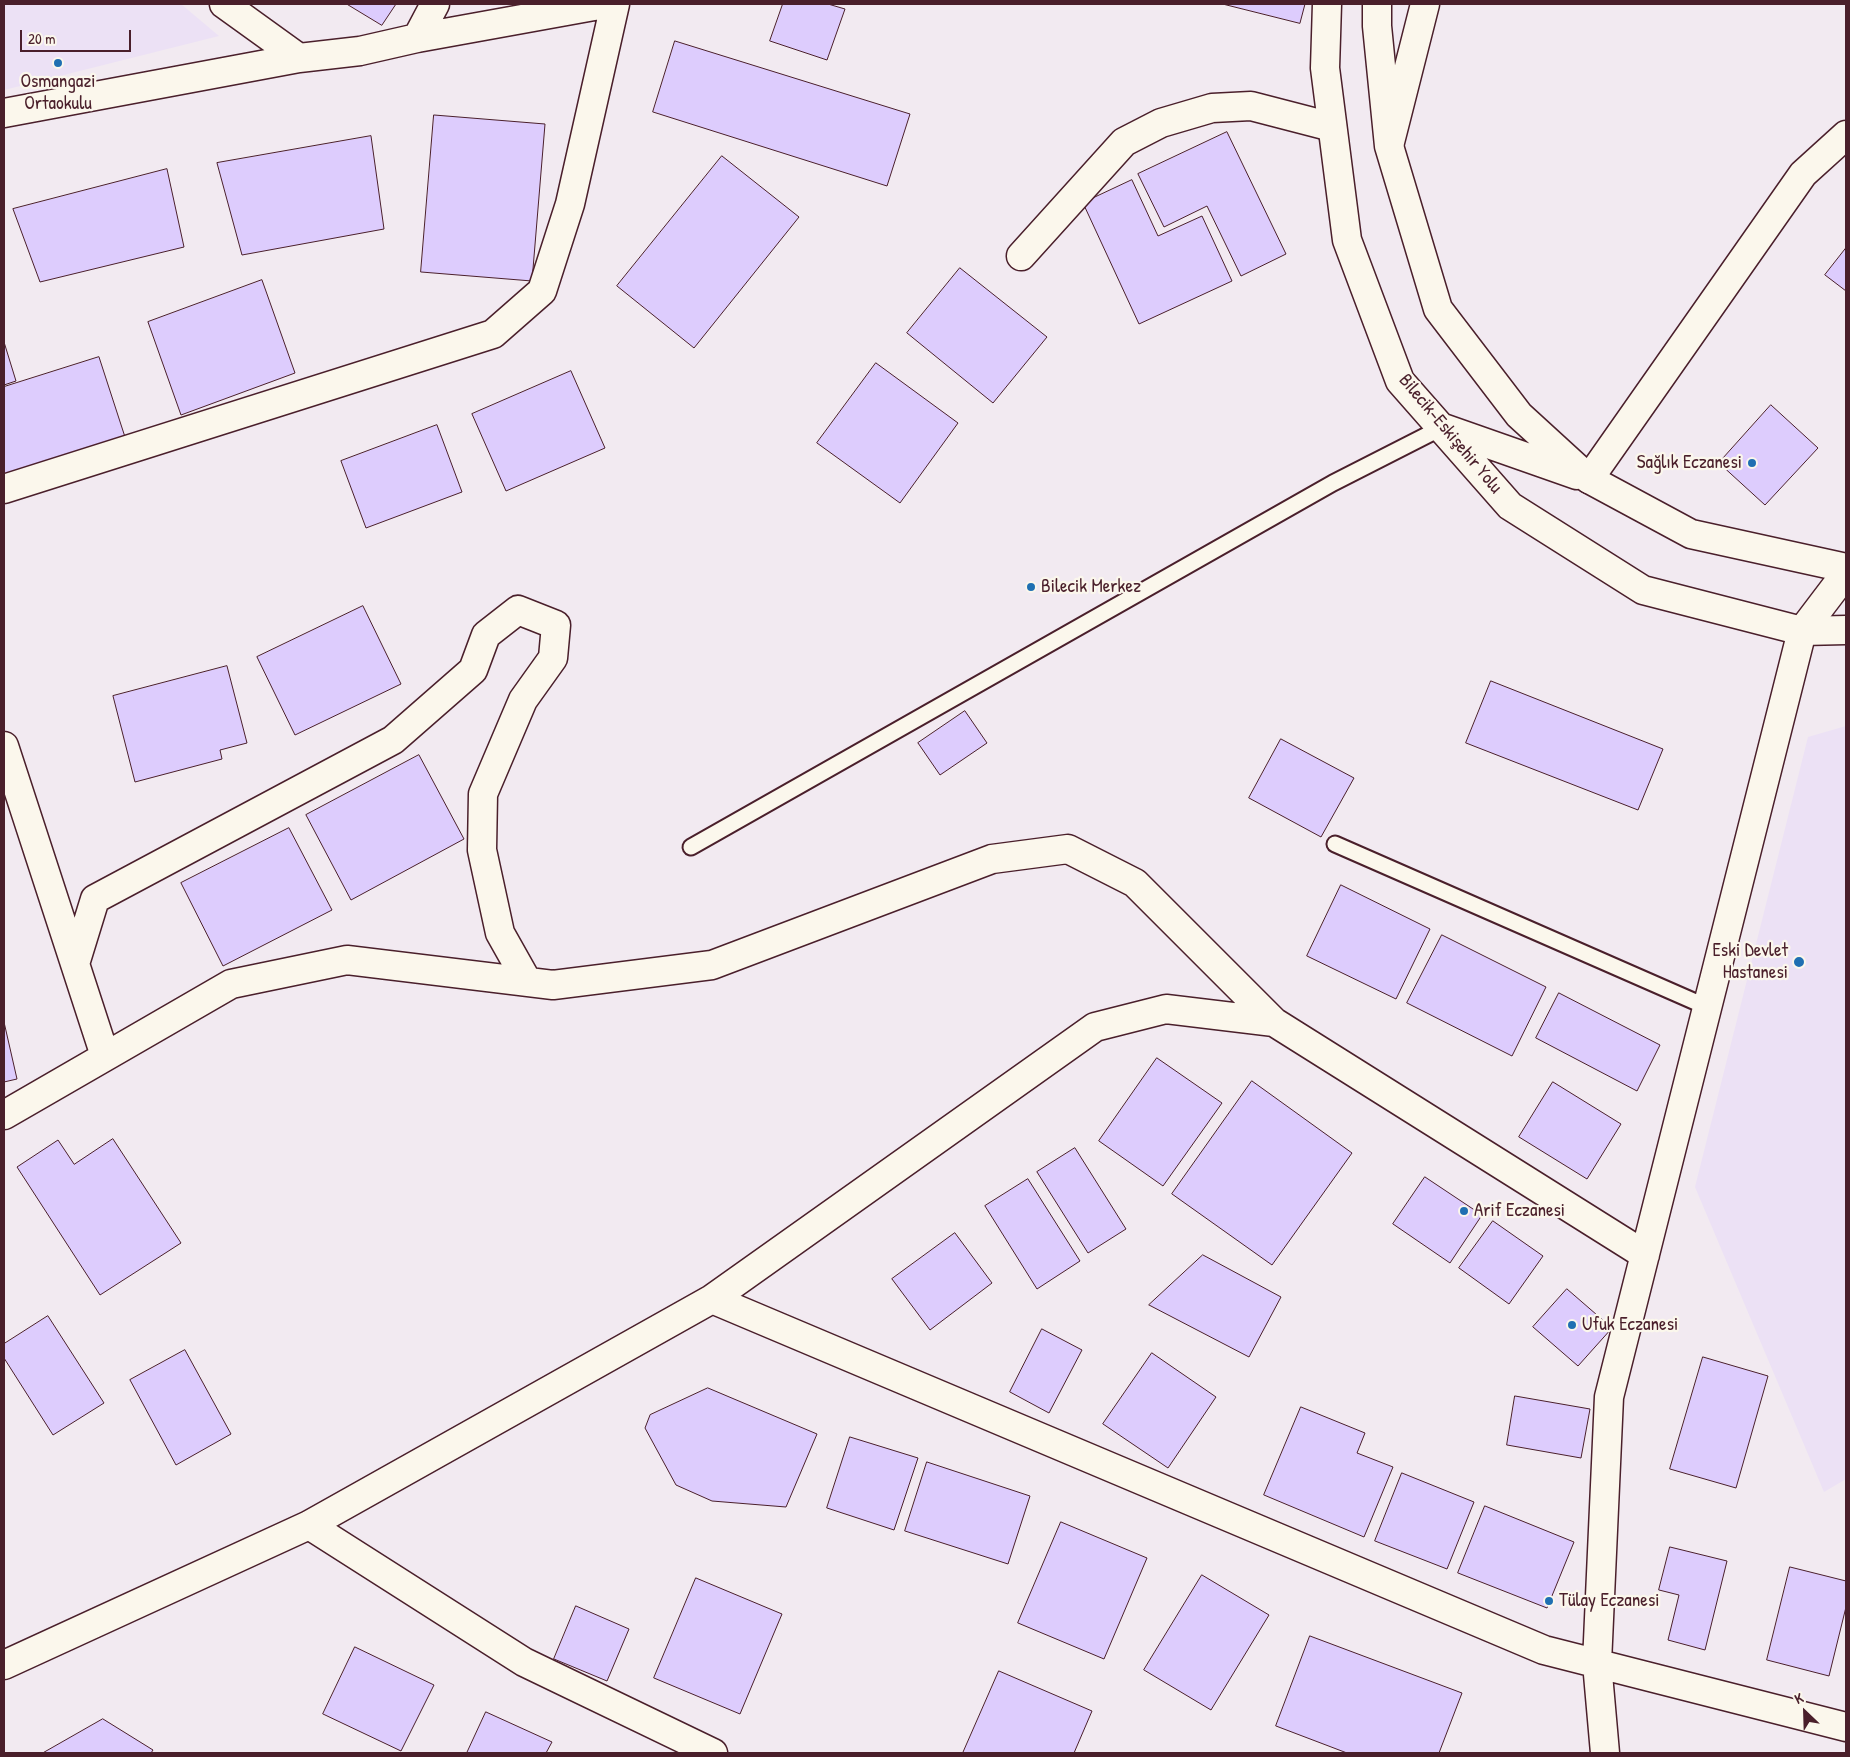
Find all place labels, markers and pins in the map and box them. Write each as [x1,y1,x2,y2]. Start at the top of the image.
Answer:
marker: Osmangazi Ortaokulu [52,57,64,69]
place label: Osmangazi Ortaokulu [20,71,96,115]
place label: Sağlık Eczanesi [1637,452,1742,474]
marker: Sağlık Eczanesi [1746,457,1758,469]
place label: Bilecik Merkez [1041,576,1141,598]
marker: Bilecik Merkez [1025,581,1037,593]
place label: Eski Devlet Hastanesi [1712,940,1788,984]
marker: Eski Devlet Hastanesi [1792,955,1806,969]
place label: Arif Eczanesi [1474,1200,1565,1222]
marker: Arif Eczanesi [1458,1205,1470,1217]
place label: Ufuk Eczanesi [1582,1314,1678,1336]
marker: Ufuk Eczanesi [1566,1319,1578,1331]
place label: Tülay Eczanesi [1559,1590,1659,1612]
marker: Tülay Eczanesi [1543,1595,1555,1607]

